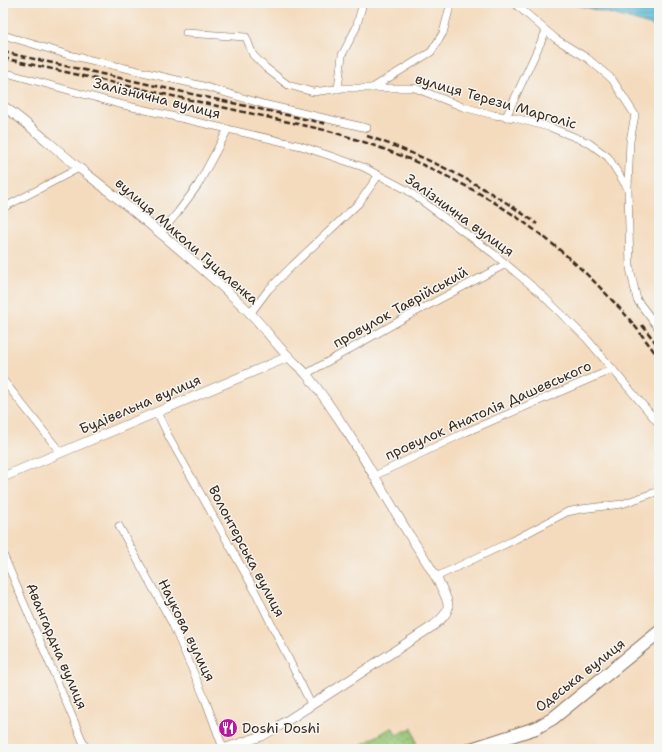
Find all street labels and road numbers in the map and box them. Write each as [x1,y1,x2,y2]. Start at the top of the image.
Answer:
street label: вулиця Терези Марголіс [413,69,579,133]
street label: Залізнична вулиця [92,73,222,123]
street label: Залізнична вулиця [402,169,518,261]
street label: вулиця Миколи Гуцаленка [112,174,263,308]
street label: провулок Таврійський [329,262,471,352]
street label: провулок Анатолія Дашевського [382,356,594,464]
street label: Будівельна вулиця [77,370,203,438]
street label: Волонтерська вулиця [205,482,289,620]
street label: Наукова вулиця [154,576,220,684]
street label: Авангардна вулиця [22,580,92,712]
street label: Одеська вулиця [531,634,629,716]

